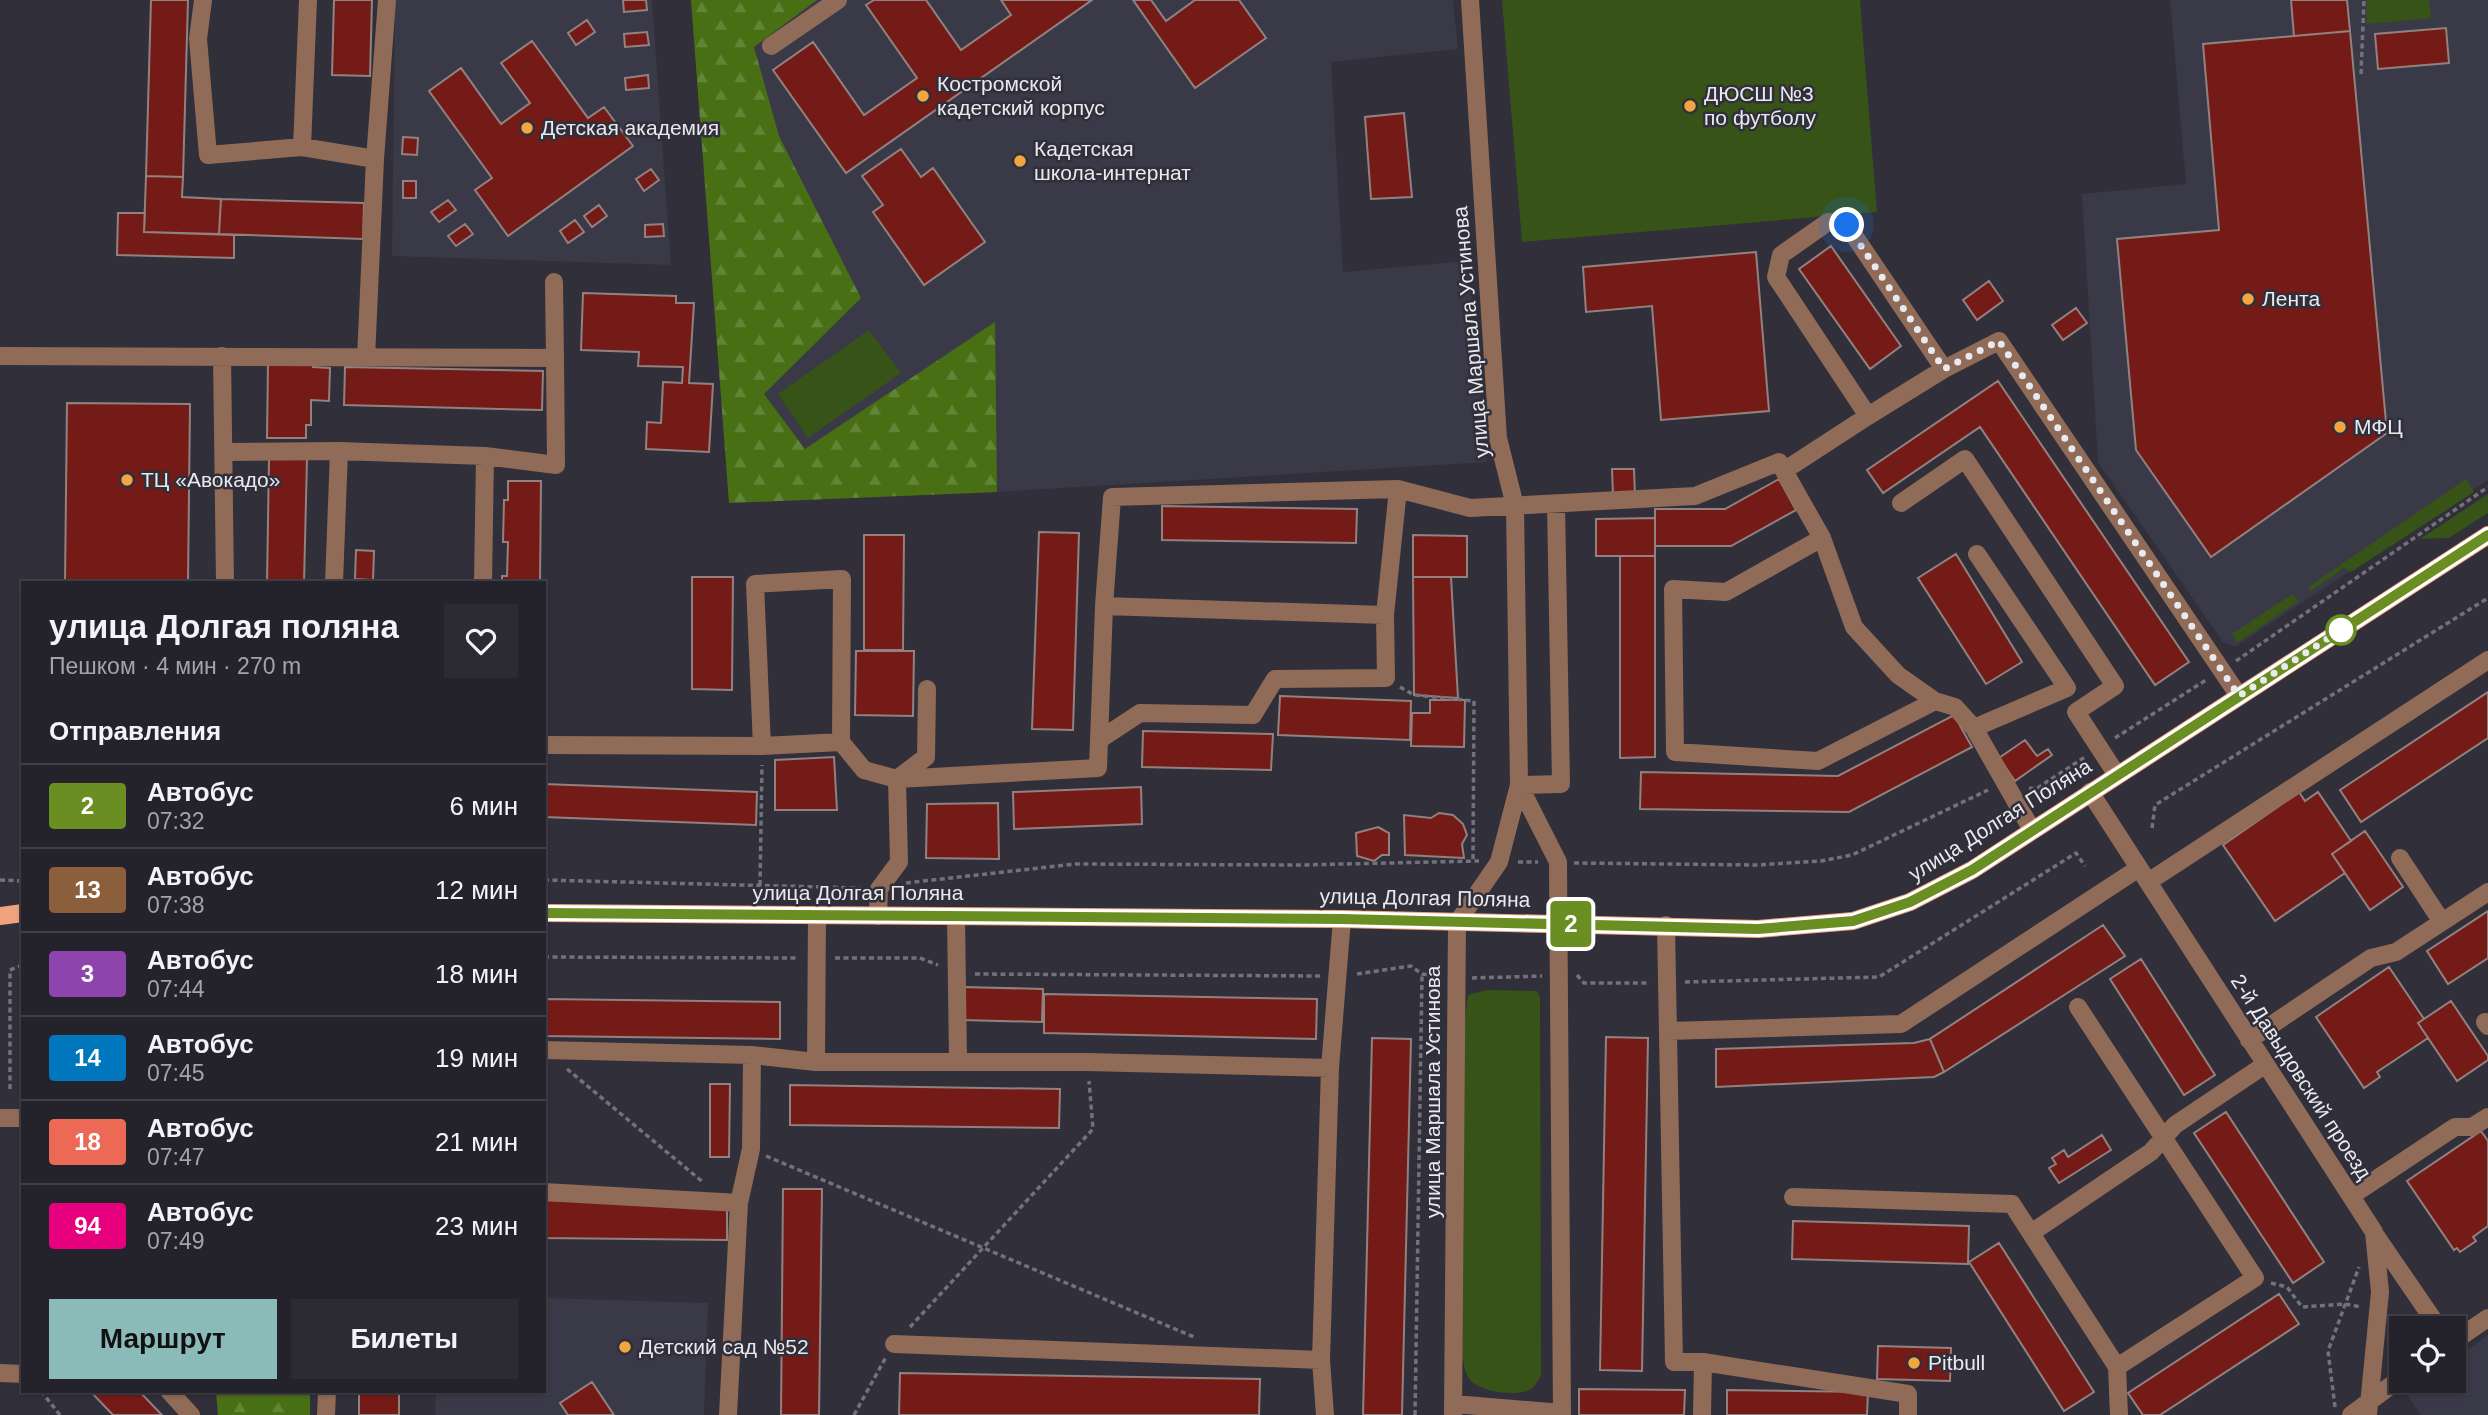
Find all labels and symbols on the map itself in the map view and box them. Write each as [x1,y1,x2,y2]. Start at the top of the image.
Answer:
place label: Костромской кадетский корпус [937,72,1105,119]
place label: ДЮСШ №3 по футболу [1704,82,1817,129]
marker: Костромской кадетский корпус [915,88,931,104]
marker: ДЮСШ №3 по футболу [1682,98,1698,114]
place label: Детская академия [541,116,719,139]
marker: Детская академия [519,120,535,136]
place label: Кадетская школа-интернат [1034,137,1191,184]
marker: Кадетская школа-интернат [1012,153,1028,169]
street label: улица Маршала Устинова [1448,205,1493,459]
your location [1829,207,1864,242]
place label: Лента [2262,287,2320,310]
marker: Лента [2240,291,2256,307]
place label: МФЦ [2354,415,2403,438]
marker: МФЦ [2332,419,2348,435]
place label: ТЦ «Авокадо» [141,468,280,491]
marker: ТЦ «Авокадо» [119,472,135,488]
unlabelled marker [2326,615,2356,645]
street label: улица Долгая Поляна [1904,754,2095,885]
street label: улица Долгая Поляна [753,881,964,904]
street label: улица Долгая Поляна [1319,884,1531,911]
line badge: 2 [1548,901,1594,947]
street label: улица Маршала Устинова [1421,965,1444,1218]
street label: 2-й Давыдовский проезд [2227,970,2376,1183]
place label: Детский сад №52 [639,1335,809,1358]
marker: Детский сад №52 [617,1339,633,1355]
place label: Pitbull [1928,1351,1985,1374]
marker: Pitbull [1906,1355,1922,1371]

